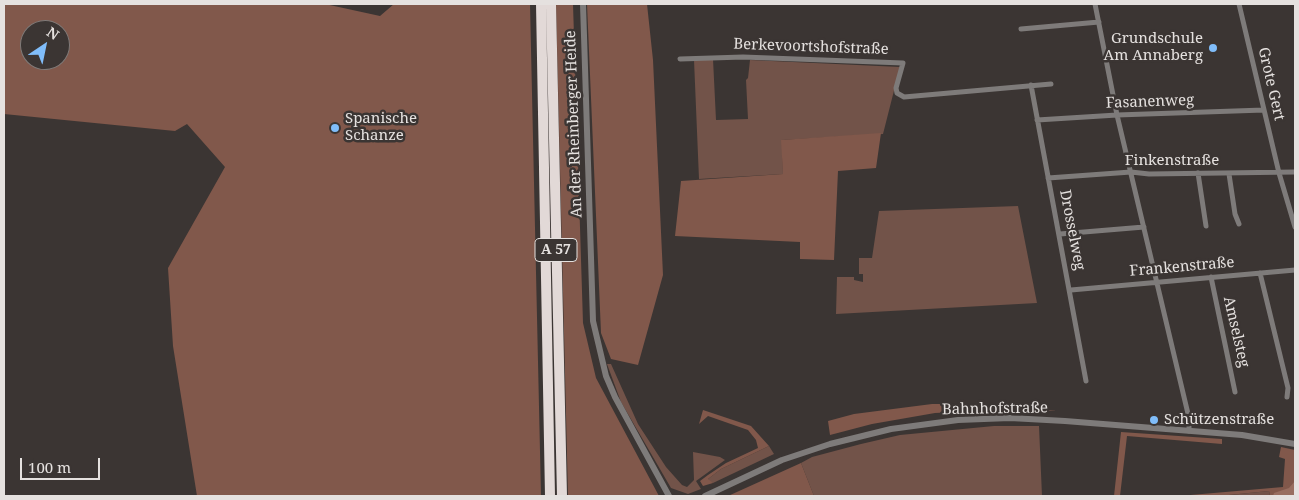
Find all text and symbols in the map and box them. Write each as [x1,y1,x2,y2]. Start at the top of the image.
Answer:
north arrow [20,20,70,70]
text: N [43,22,63,44]
street label: An der Rheinberger Heide [562,30,586,218]
place label: Grundschule Am Annaberg [1104,30,1203,65]
street label: Berkevoortshofstraße [733,35,889,59]
marker: Grundschule Am Annaberg [1207,42,1219,54]
street label: Grote Gert [1254,46,1288,122]
street label: Fasanenweg [1106,91,1194,113]
place label: Spanische Schanze [345,110,417,145]
marker: Spanische Schanze [329,122,341,134]
street label: Finkenstraße [1125,152,1219,170]
street label: Drosselweg [1055,188,1089,272]
road number: A 57 [535,238,577,262]
street label: Frankenstraße [1129,253,1235,281]
street label: Amselsteg [1219,295,1253,369]
street label: Bahnhofstraße [942,399,1048,419]
place label: Schützenstraße [1164,411,1274,429]
marker: Schützenstraße [1148,414,1160,426]
scale bar [22,448,102,480]
text: 100 m [28,457,71,477]

